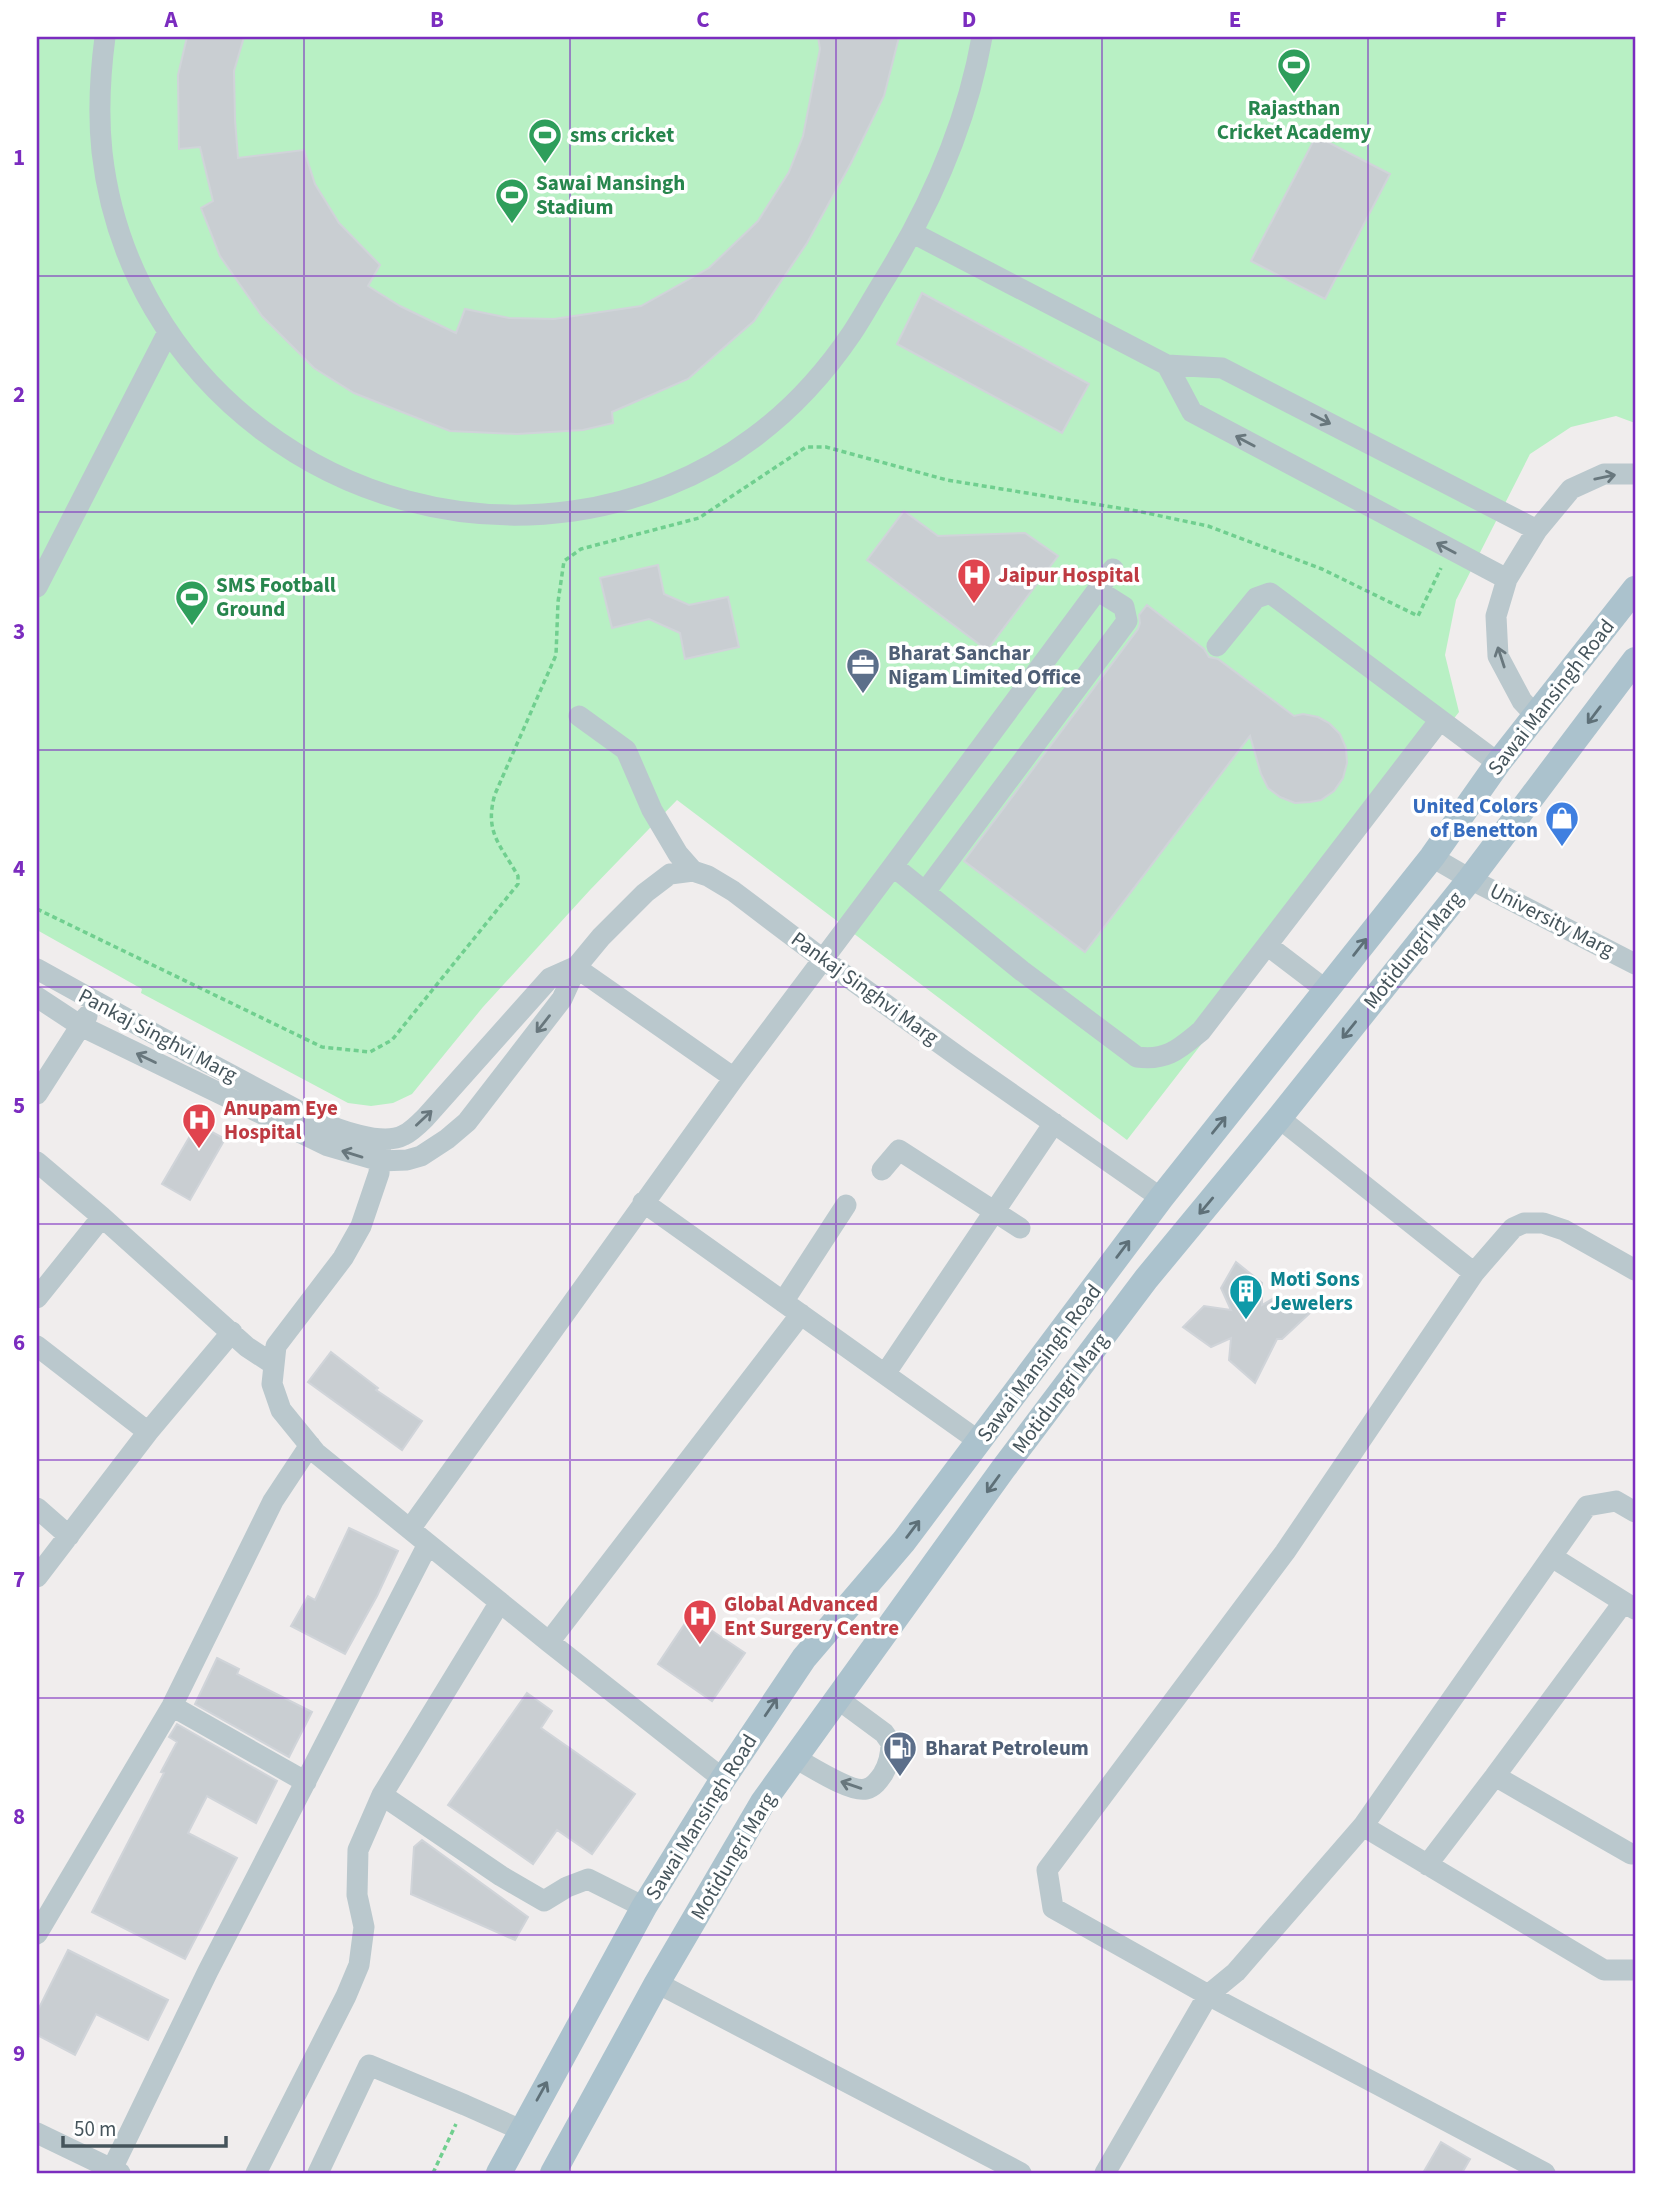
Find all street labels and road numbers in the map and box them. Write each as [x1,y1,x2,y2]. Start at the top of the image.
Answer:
street label: Sawai Mansingh Road [1480,613,1622,781]
street label: University Marg [1485,876,1620,964]
street label: Motidungri Marg [1356,884,1470,1015]
street label: Pankaj Singhvi Marg [785,924,945,1052]
street label: Pankaj Singhvi Marg [73,980,243,1090]
street label: Sawai Mansingh Road [970,1278,1108,1448]
street label: Motidungri Marg [1005,1326,1116,1459]
street label: Sawai Mansingh Road [638,1728,764,1906]
street label: Motidungri Marg [683,1786,783,1925]

